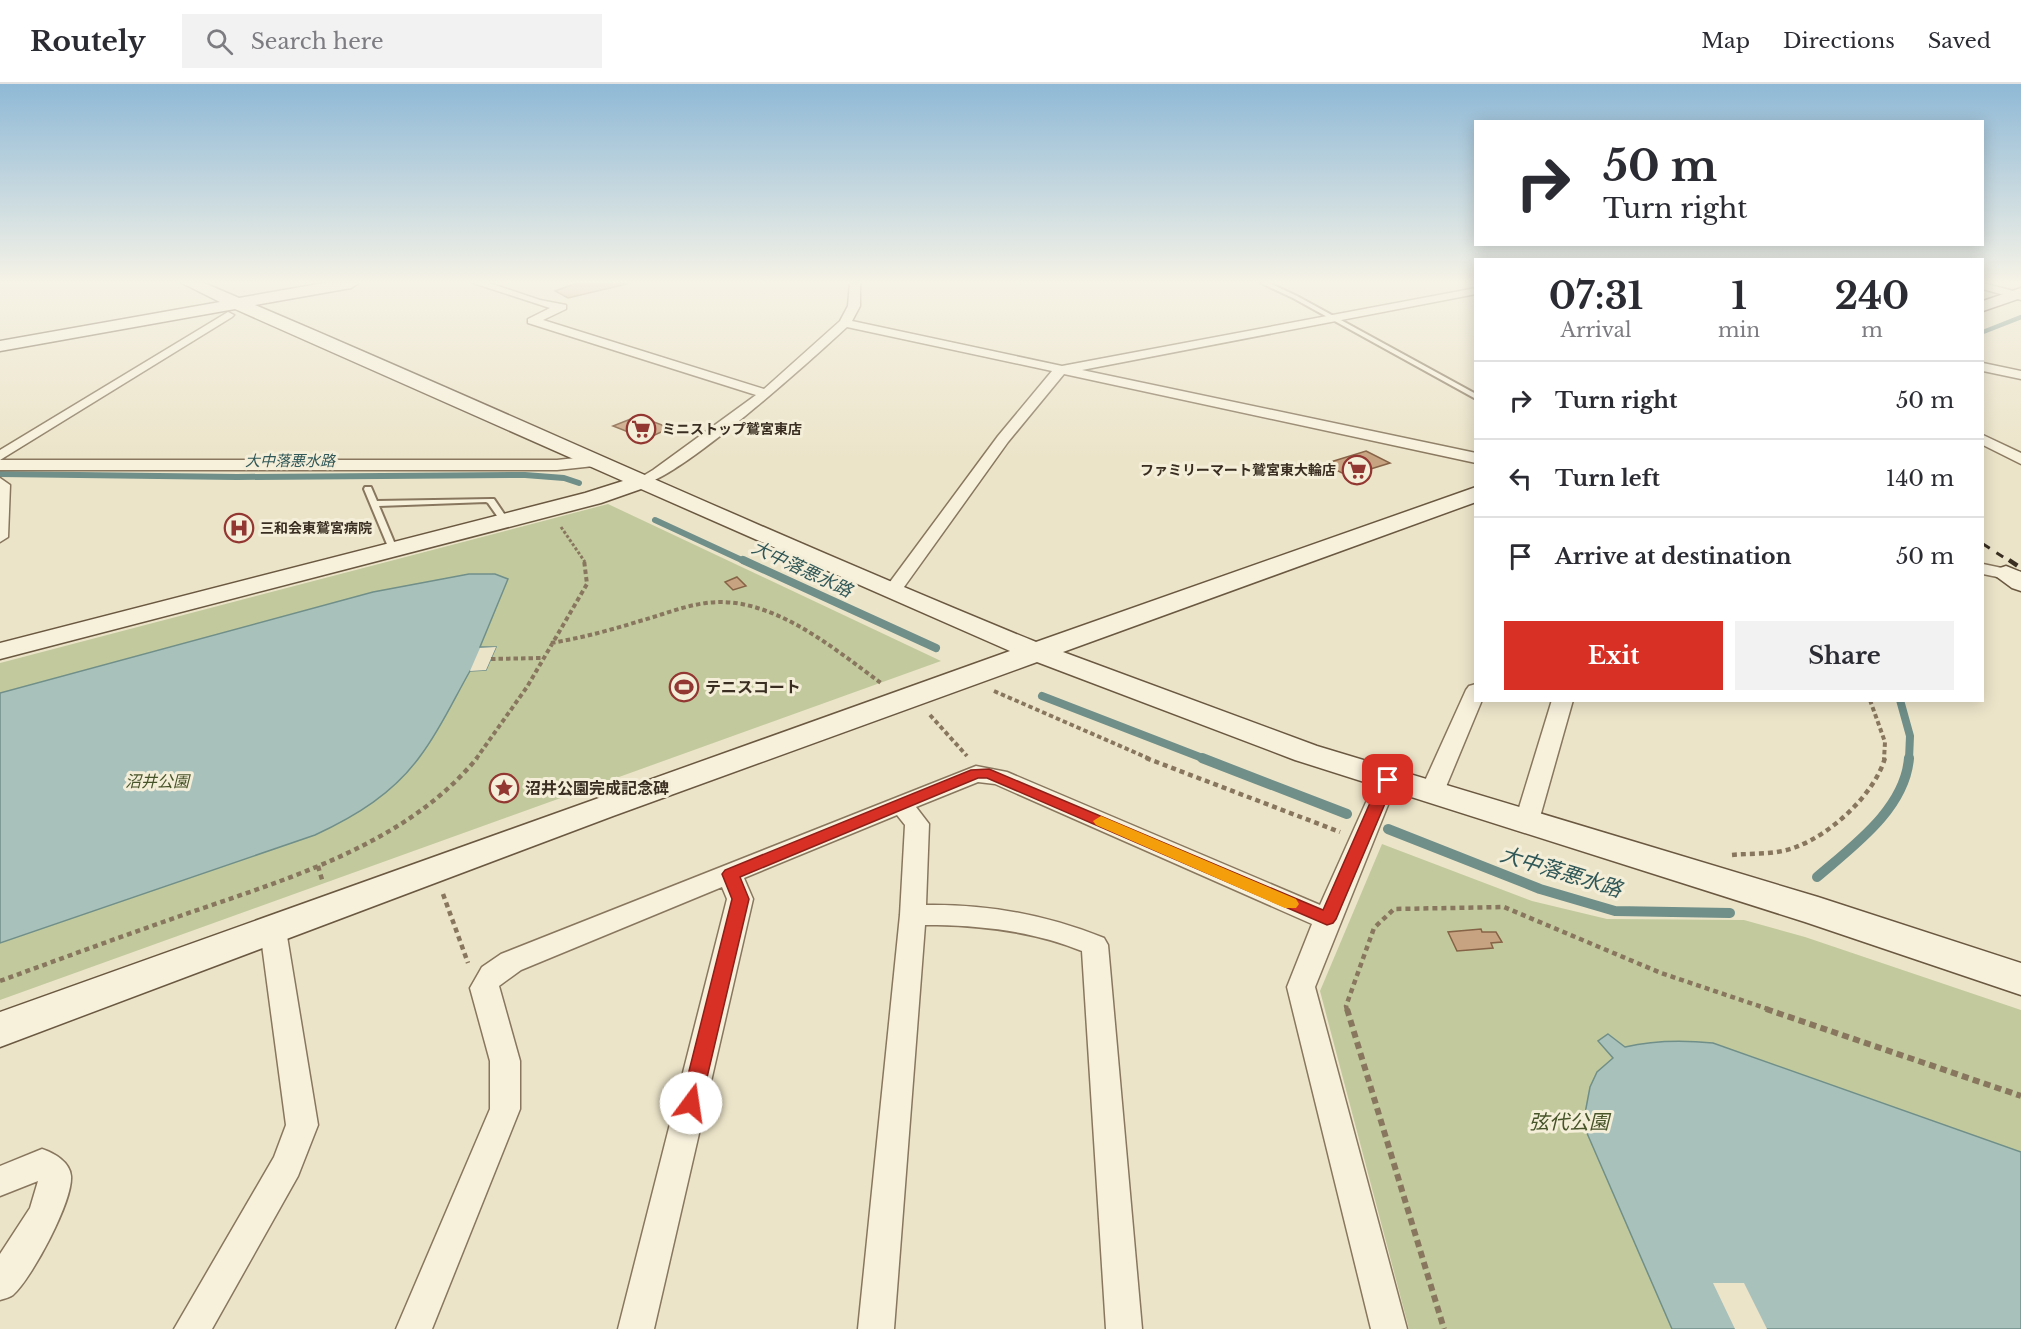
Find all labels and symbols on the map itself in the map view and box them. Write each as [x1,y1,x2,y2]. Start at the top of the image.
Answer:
supermarket icon: ミニストップ鷲宮東店 [625,413,657,445]
place label: ミニストップ鷲宮東店 [662,420,802,438]
water label: 大中落悪水路 [245,451,337,470]
supermarket icon: ファミリーマート鷲宮東大輪店 [1341,454,1373,486]
place label: ファミリーマート鷲宮東大輪店 [1140,461,1336,479]
hospital icon: 三和会東鷲宮病院 [223,512,255,544]
place label: 三和会東鷲宮病院 [260,519,372,537]
water label: 大中落悪水路 [748,536,857,603]
sports icon: テニスコート [668,671,700,703]
place label: テニスコート [705,677,801,697]
pin [1362,754,1413,805]
park label: 沼井公園 [125,771,191,791]
place icon: 沼井公園完成記念碑 [488,772,520,804]
place label: 沼井公園完成記念碑 [525,778,669,798]
water label: 大中落悪水路 [1497,841,1627,903]
position arrow [659,1071,723,1135]
park label: 弦代公園 [1529,1110,1612,1134]

